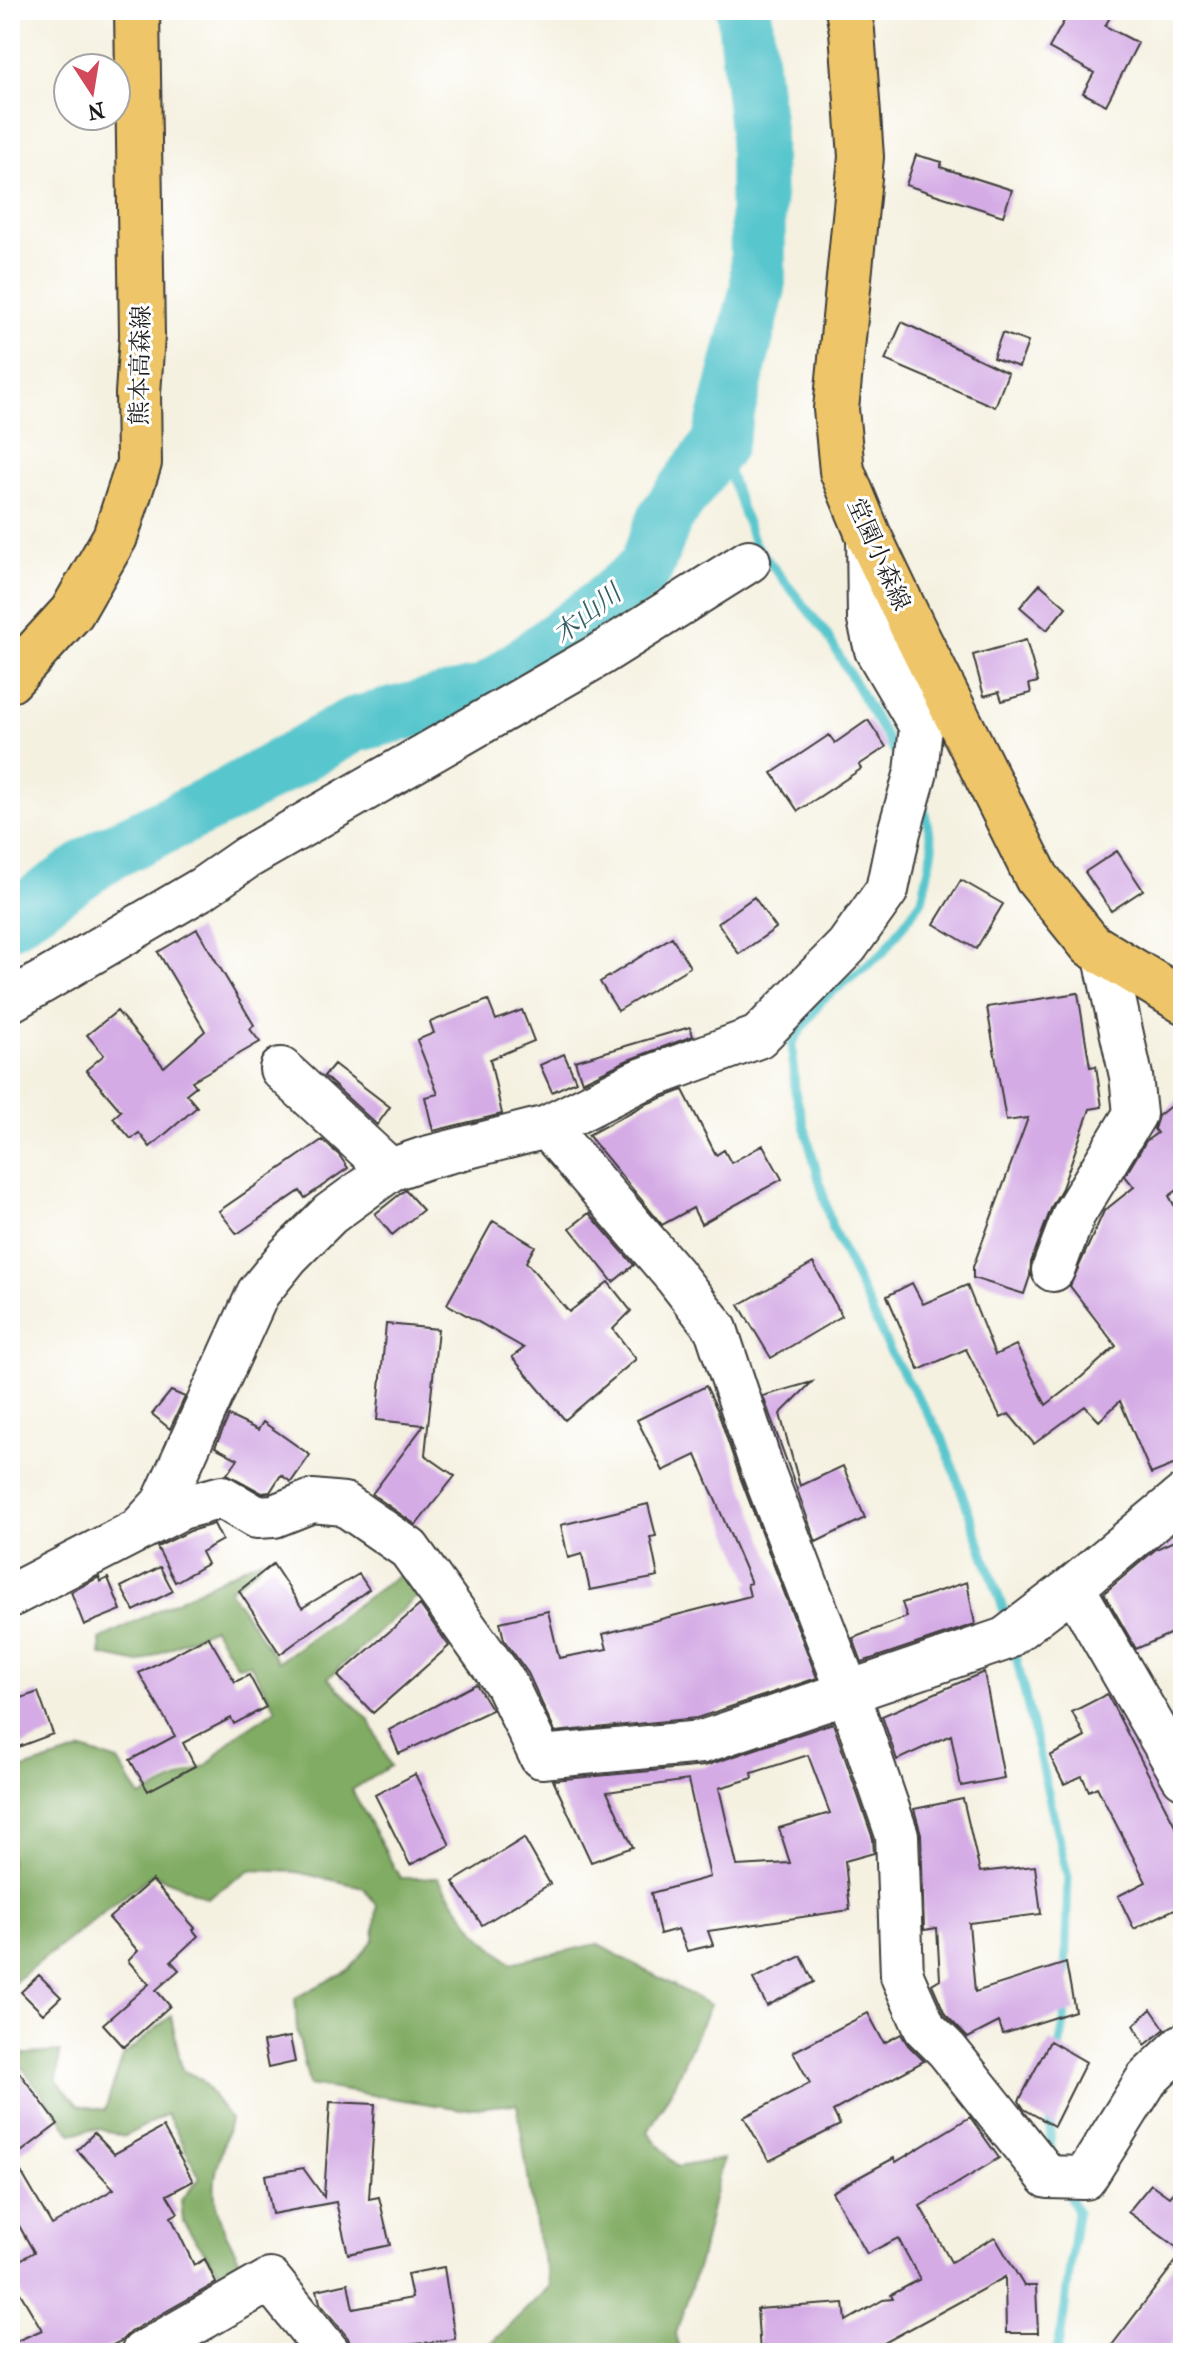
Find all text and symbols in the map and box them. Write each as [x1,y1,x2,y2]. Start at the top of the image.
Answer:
north arrow [52,52,132,132]
text: N [85,96,107,125]
street label: 熊本高森線 [125,305,155,425]
street label: 堂園小森線 [842,493,916,615]
water label: 木山川 [547,576,630,650]

